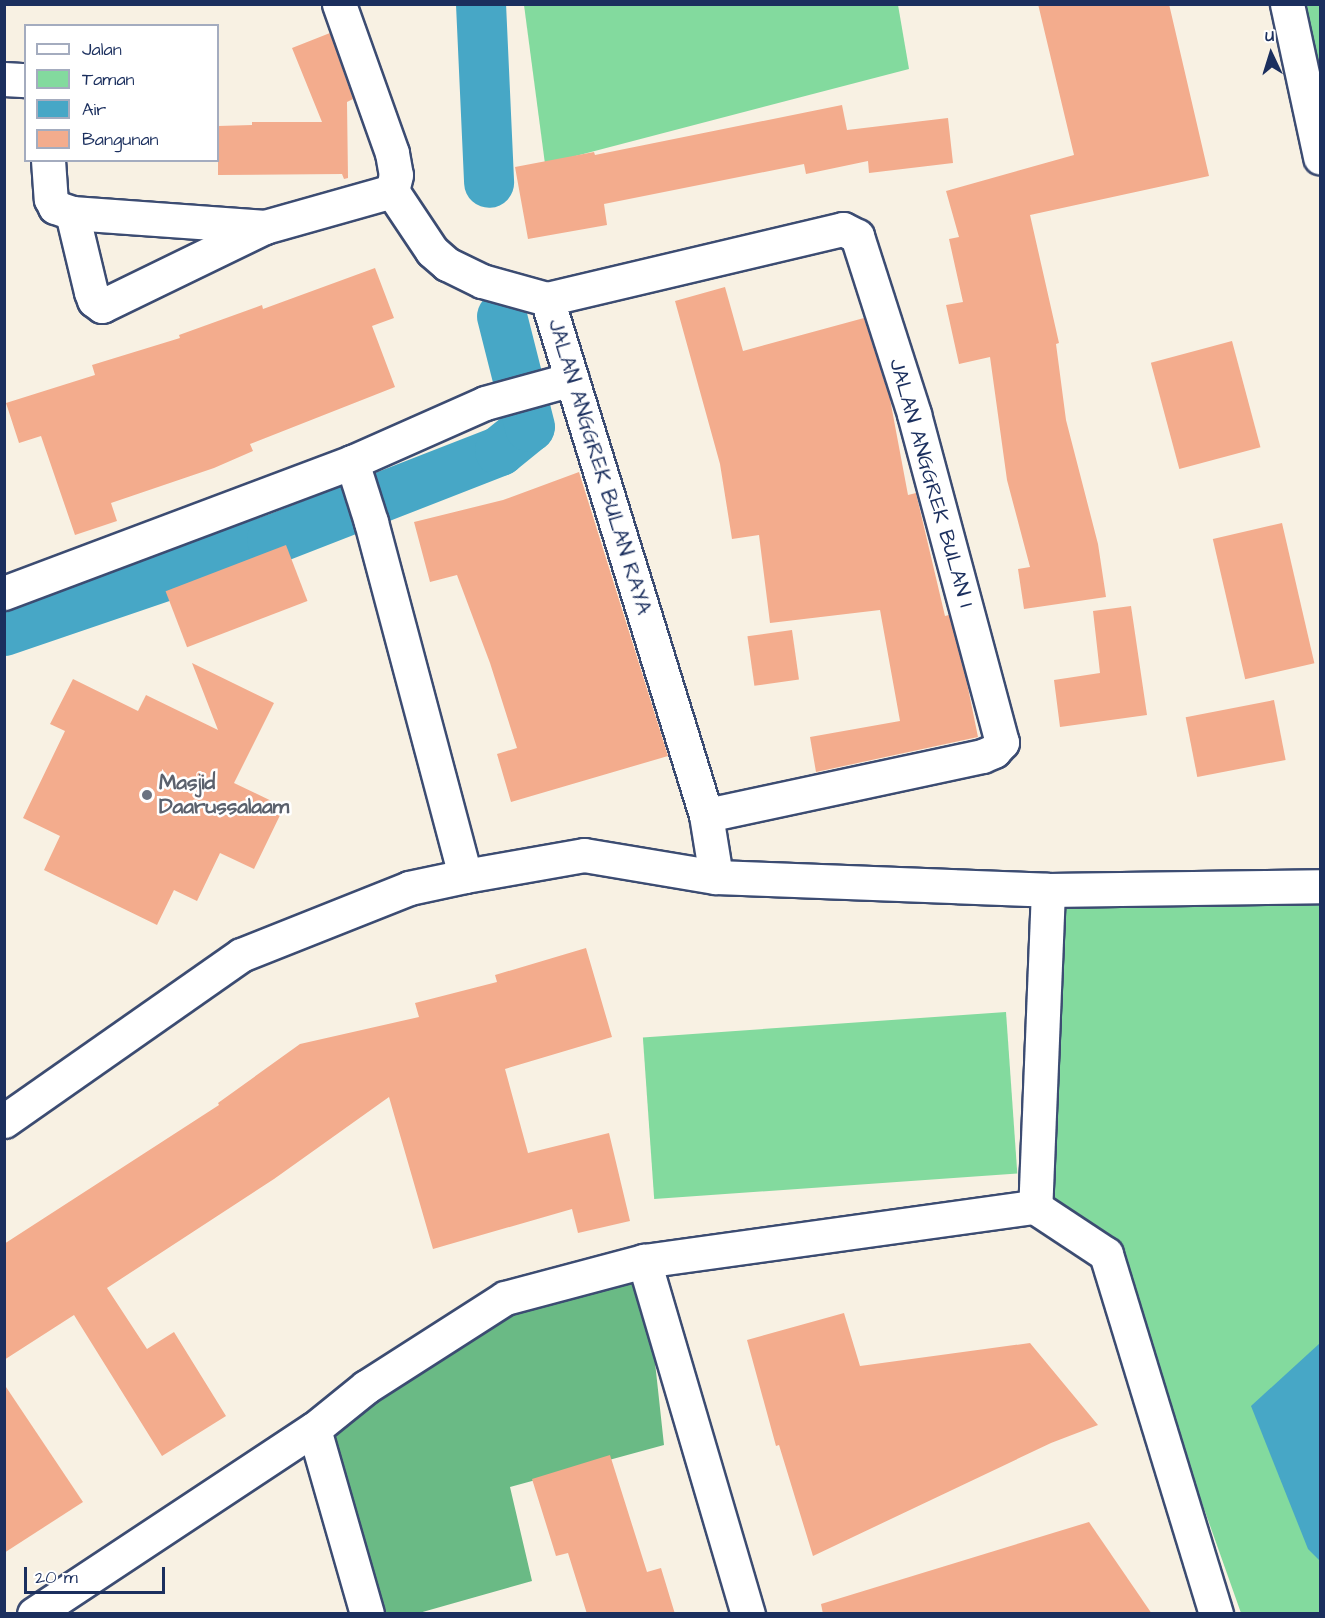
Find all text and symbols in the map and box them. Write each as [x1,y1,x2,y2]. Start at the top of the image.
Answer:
legend [24,24,219,162]
north arrow [1241,24,1301,84]
text: U [1264,25,1275,47]
text: Jalan [82,37,122,62]
text: Taman [82,67,135,92]
text: Air [82,97,106,122]
text: Bangunan [82,127,159,152]
street label: JALAN ANGGREK BULAN RAYA [542,316,656,618]
street label: JALAN ANGGREK BULAN I [883,356,979,610]
place label: Masjid Daarussalaam [159,770,289,820]
marker: Masjid Daarussalaam [140,788,154,802]
scale bar [27,1555,168,1593]
text: 20 m [35,1565,78,1590]

